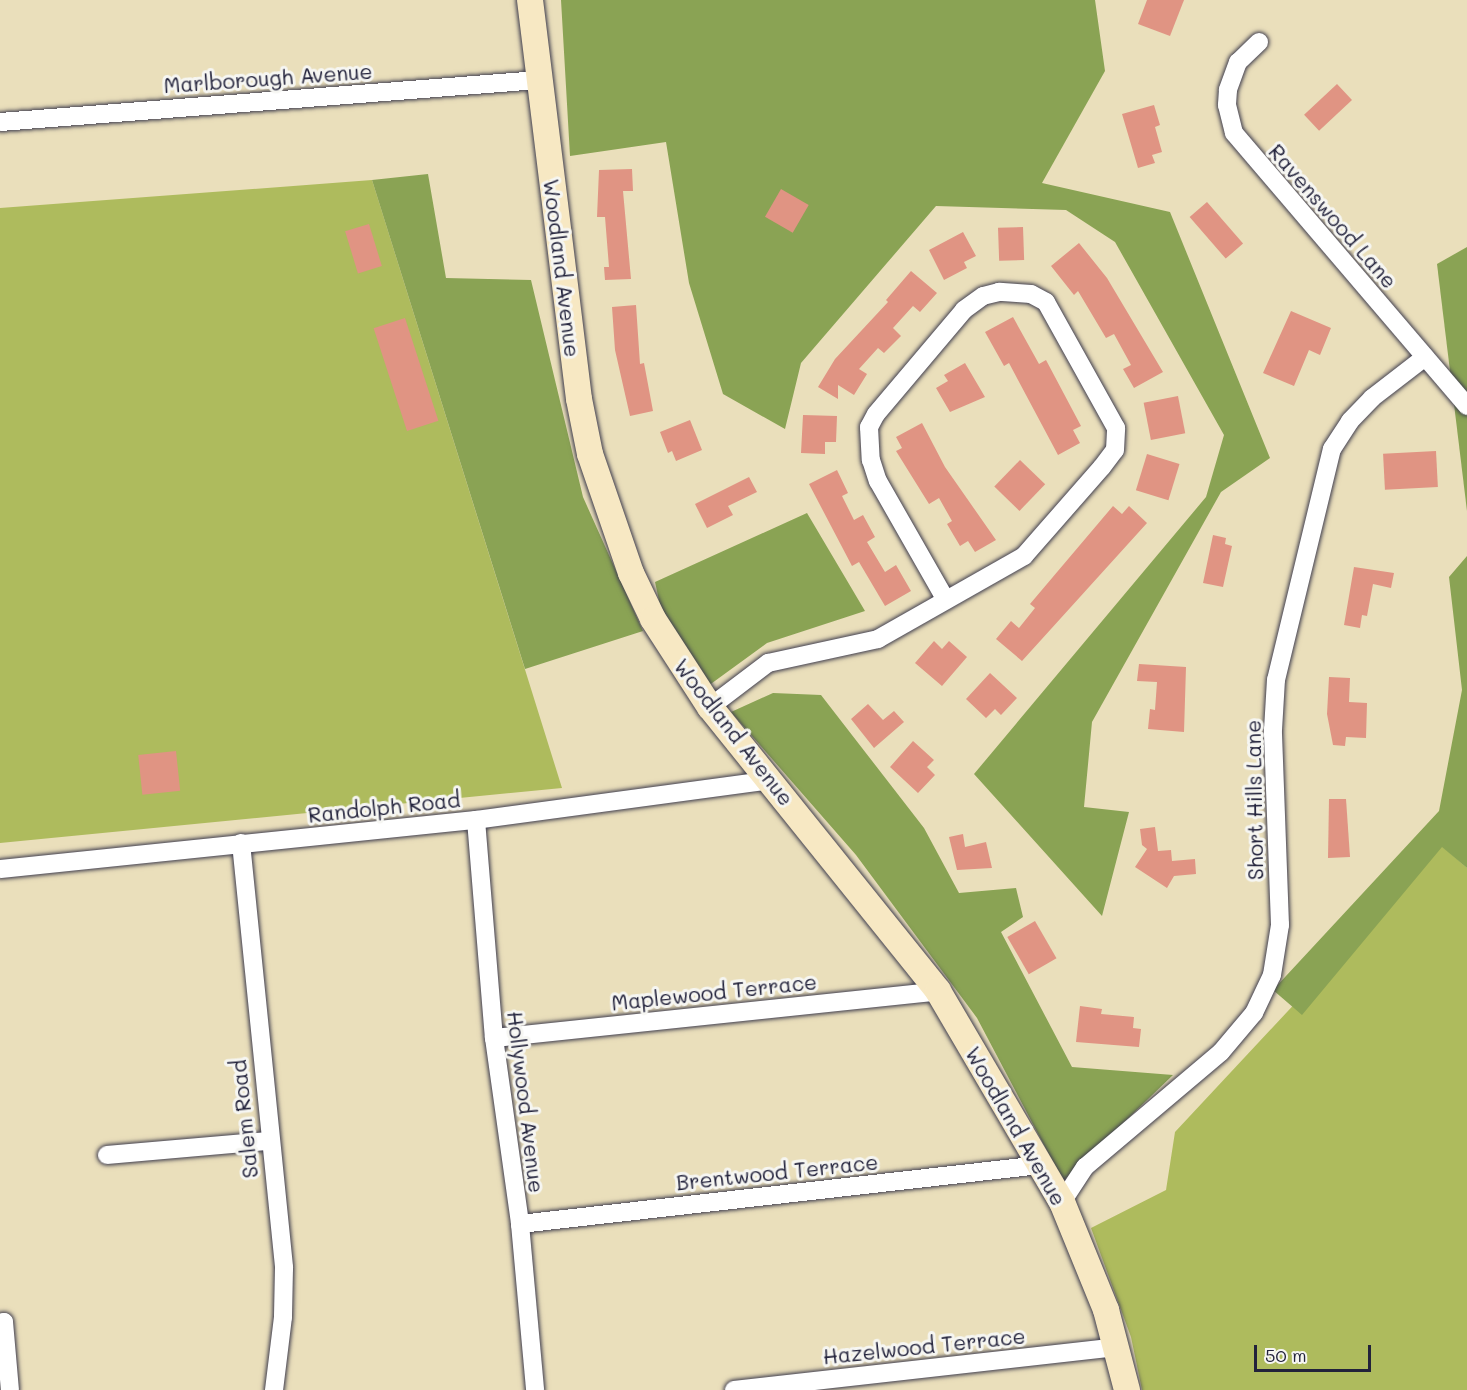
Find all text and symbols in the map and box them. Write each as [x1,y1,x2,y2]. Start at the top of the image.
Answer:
street label: Marlborough Avenue [163,58,373,98]
street label: Ravenswood Lane [1264,139,1402,293]
street label: Woodland Avenue [539,177,585,359]
street label: Woodland Avenue [669,654,799,810]
street label: Short Hills Lane [1240,720,1268,880]
street label: Randolph Road [307,786,461,828]
street label: Maplewood Terrace [610,969,818,1015]
street label: Hollywood Avenue [502,1010,550,1194]
street label: Woodland Avenue [960,1042,1072,1210]
street label: Salem Road [225,1059,263,1179]
street label: Brentwood Terrace [675,1149,879,1195]
street label: Hazelwood Terrace [822,1323,1026,1369]
scale bar [1257,1333,1374,1371]
text: 50 m [1265,1343,1307,1367]

